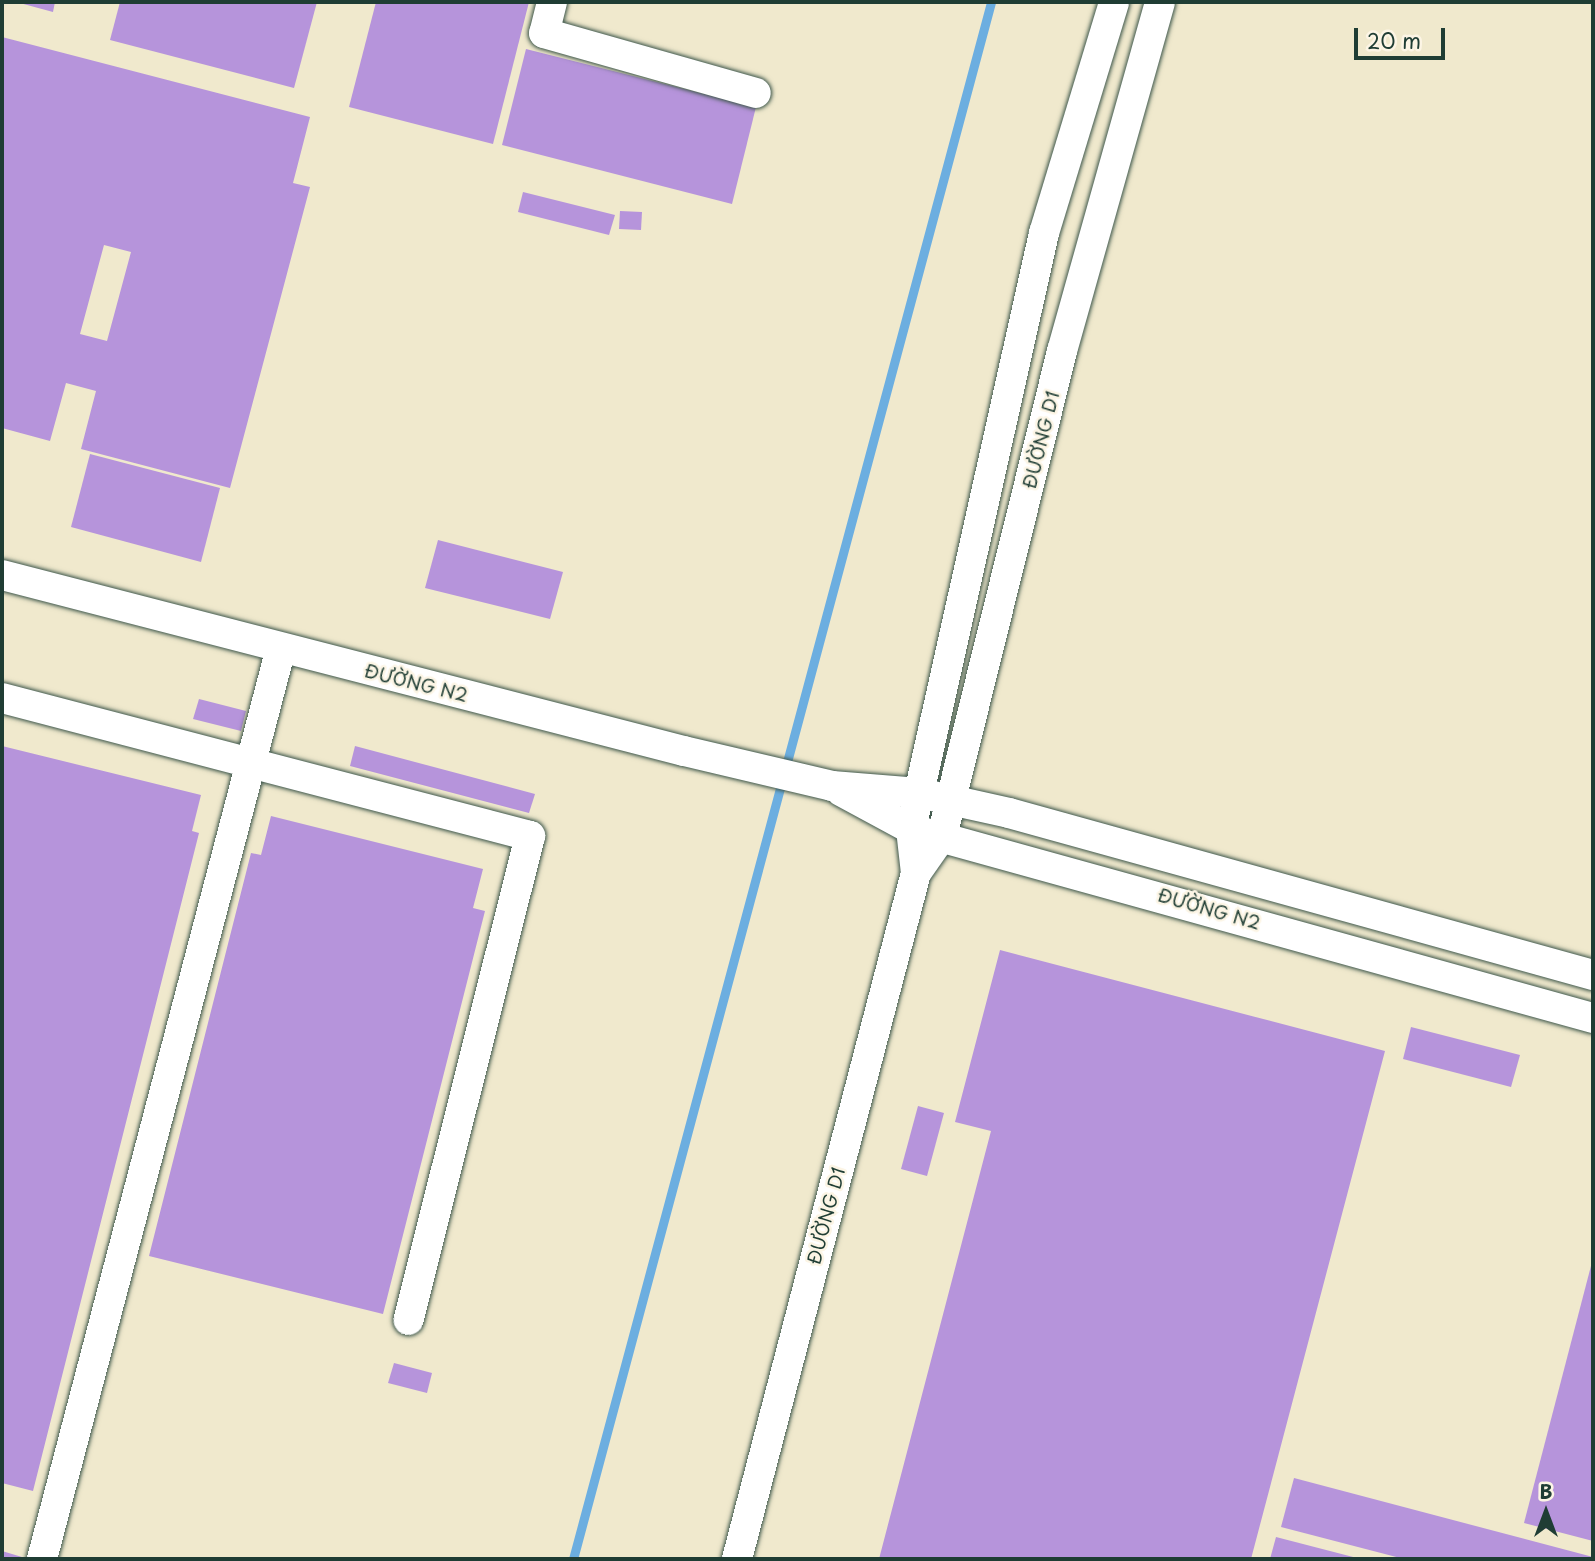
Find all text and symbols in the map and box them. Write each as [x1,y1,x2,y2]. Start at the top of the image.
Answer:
scale bar [1357,14,1448,58]
text: 20 m [1367,24,1421,56]
street label: ĐƯỜNG D1 [1018,389,1064,491]
street label: ĐƯỜNG N2 [362,660,470,706]
street label: ĐƯỜNG N2 [1155,884,1263,934]
street label: ĐƯỜNG D1 [803,1165,849,1267]
north arrow [1511,1477,1581,1547]
text: B [1539,1477,1553,1505]

